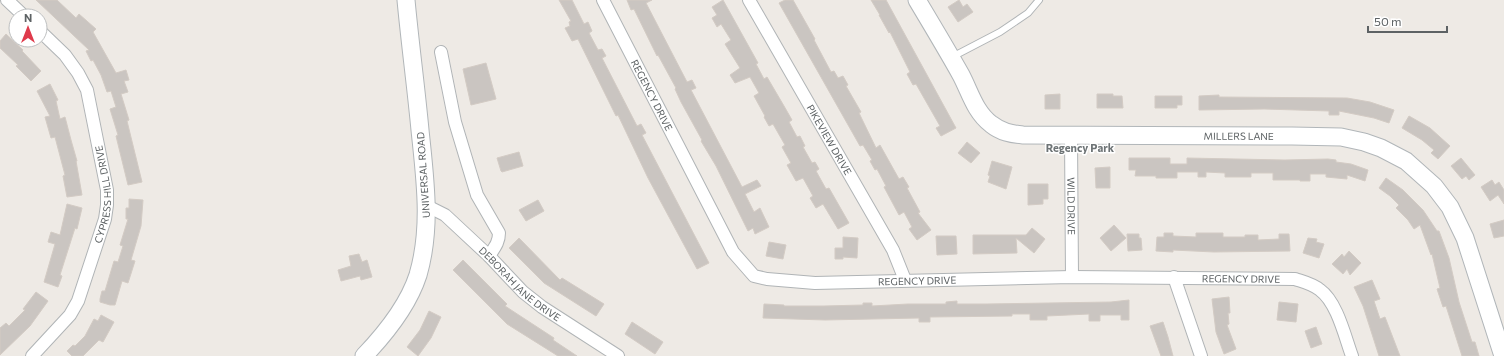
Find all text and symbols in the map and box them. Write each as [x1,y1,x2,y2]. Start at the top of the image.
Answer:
north arrow [8,8,48,48]
scale bar [1368,8,1447,34]
text: N [24,11,32,24]
text: 50 m [1374,14,1402,28]
street label: REGENCY DRIVE [629,57,675,133]
street label: PIKEVIEW DRIVE [804,102,854,177]
street label: MILLERS LANE [1203,130,1274,142]
street label: UNIVERSAL ROAD [414,132,432,218]
district label: Regency Park [1046,141,1115,154]
street label: CYPRESS HILL DRIVE [91,144,113,245]
street label: WILD DRIVE [1065,177,1078,235]
street label: DEBORAH JANE DRIVE [477,244,563,323]
street label: REGENCY DRIVE [1202,272,1280,285]
street label: REGENCY DRIVE [878,274,956,288]

